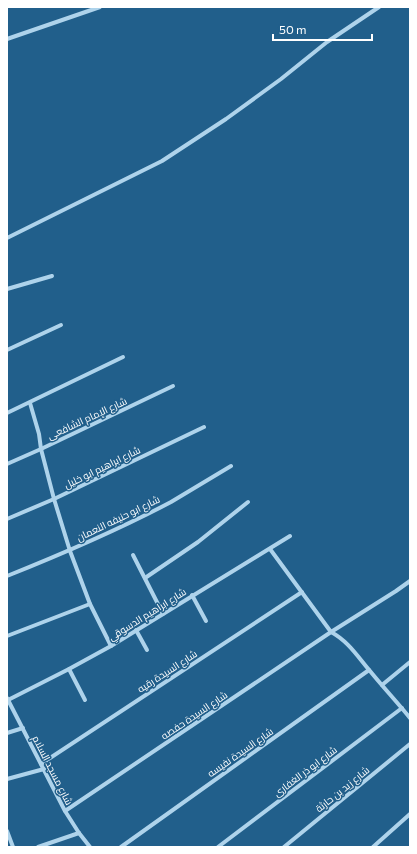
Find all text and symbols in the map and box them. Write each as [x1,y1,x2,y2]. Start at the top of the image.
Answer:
scale bar [273,16,372,42]
text: 50 m [279,22,307,36]
street label: شارع الإمام الشافعى [45,394,129,443]
street label: شارع ابراهيم ابو خليل [62,443,143,492]
street label: شارع ابو حنيفه النعمان [74,493,162,544]
street label: شارع ابراهيم الدسوقي [106,585,189,645]
street label: شارع السيدة رقيه [135,647,200,696]
street label: شارع السيدة حفصه [158,688,230,743]
street label: شارع السيدة نفيسه [205,725,276,780]
street label: شارع مسجد السلام [28,733,76,808]
street label: شارع ابو ذر الغفارى [271,743,340,800]
street label: شارع زيد بن حارثة [313,764,372,815]

